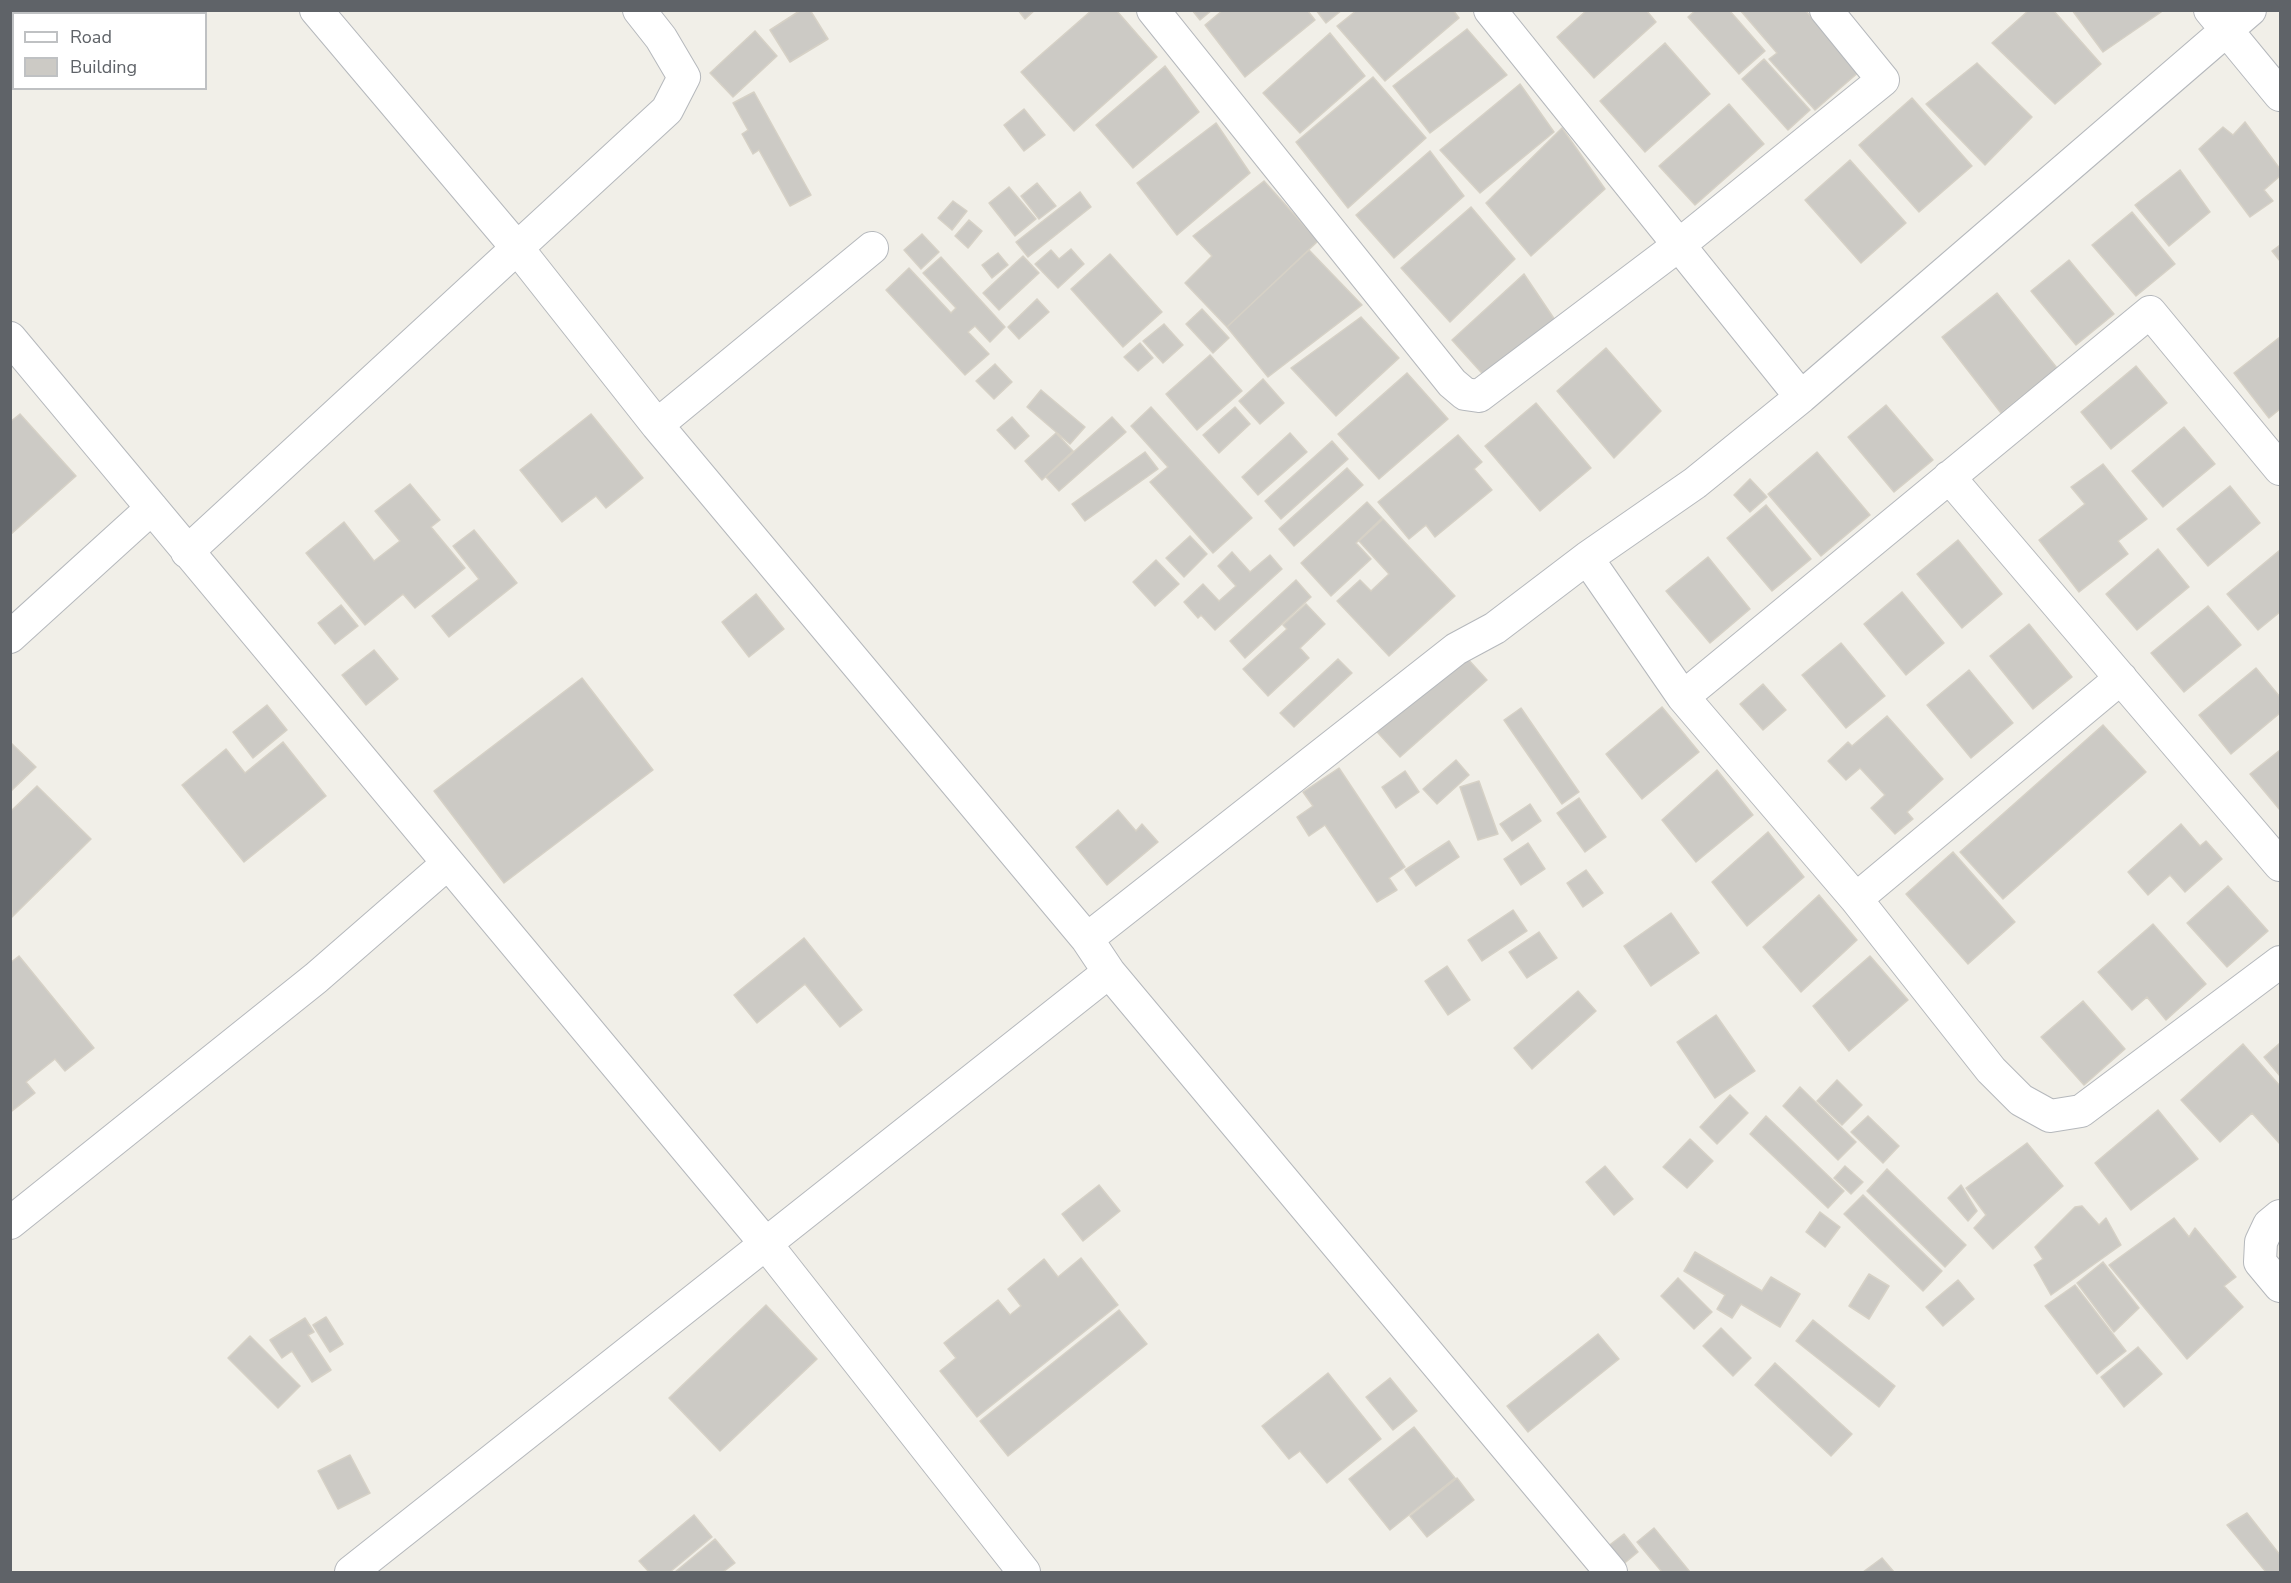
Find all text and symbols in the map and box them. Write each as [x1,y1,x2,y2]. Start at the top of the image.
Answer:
legend [12,12,207,90]
text: Road [70,25,112,49]
text: Building [70,55,137,79]

